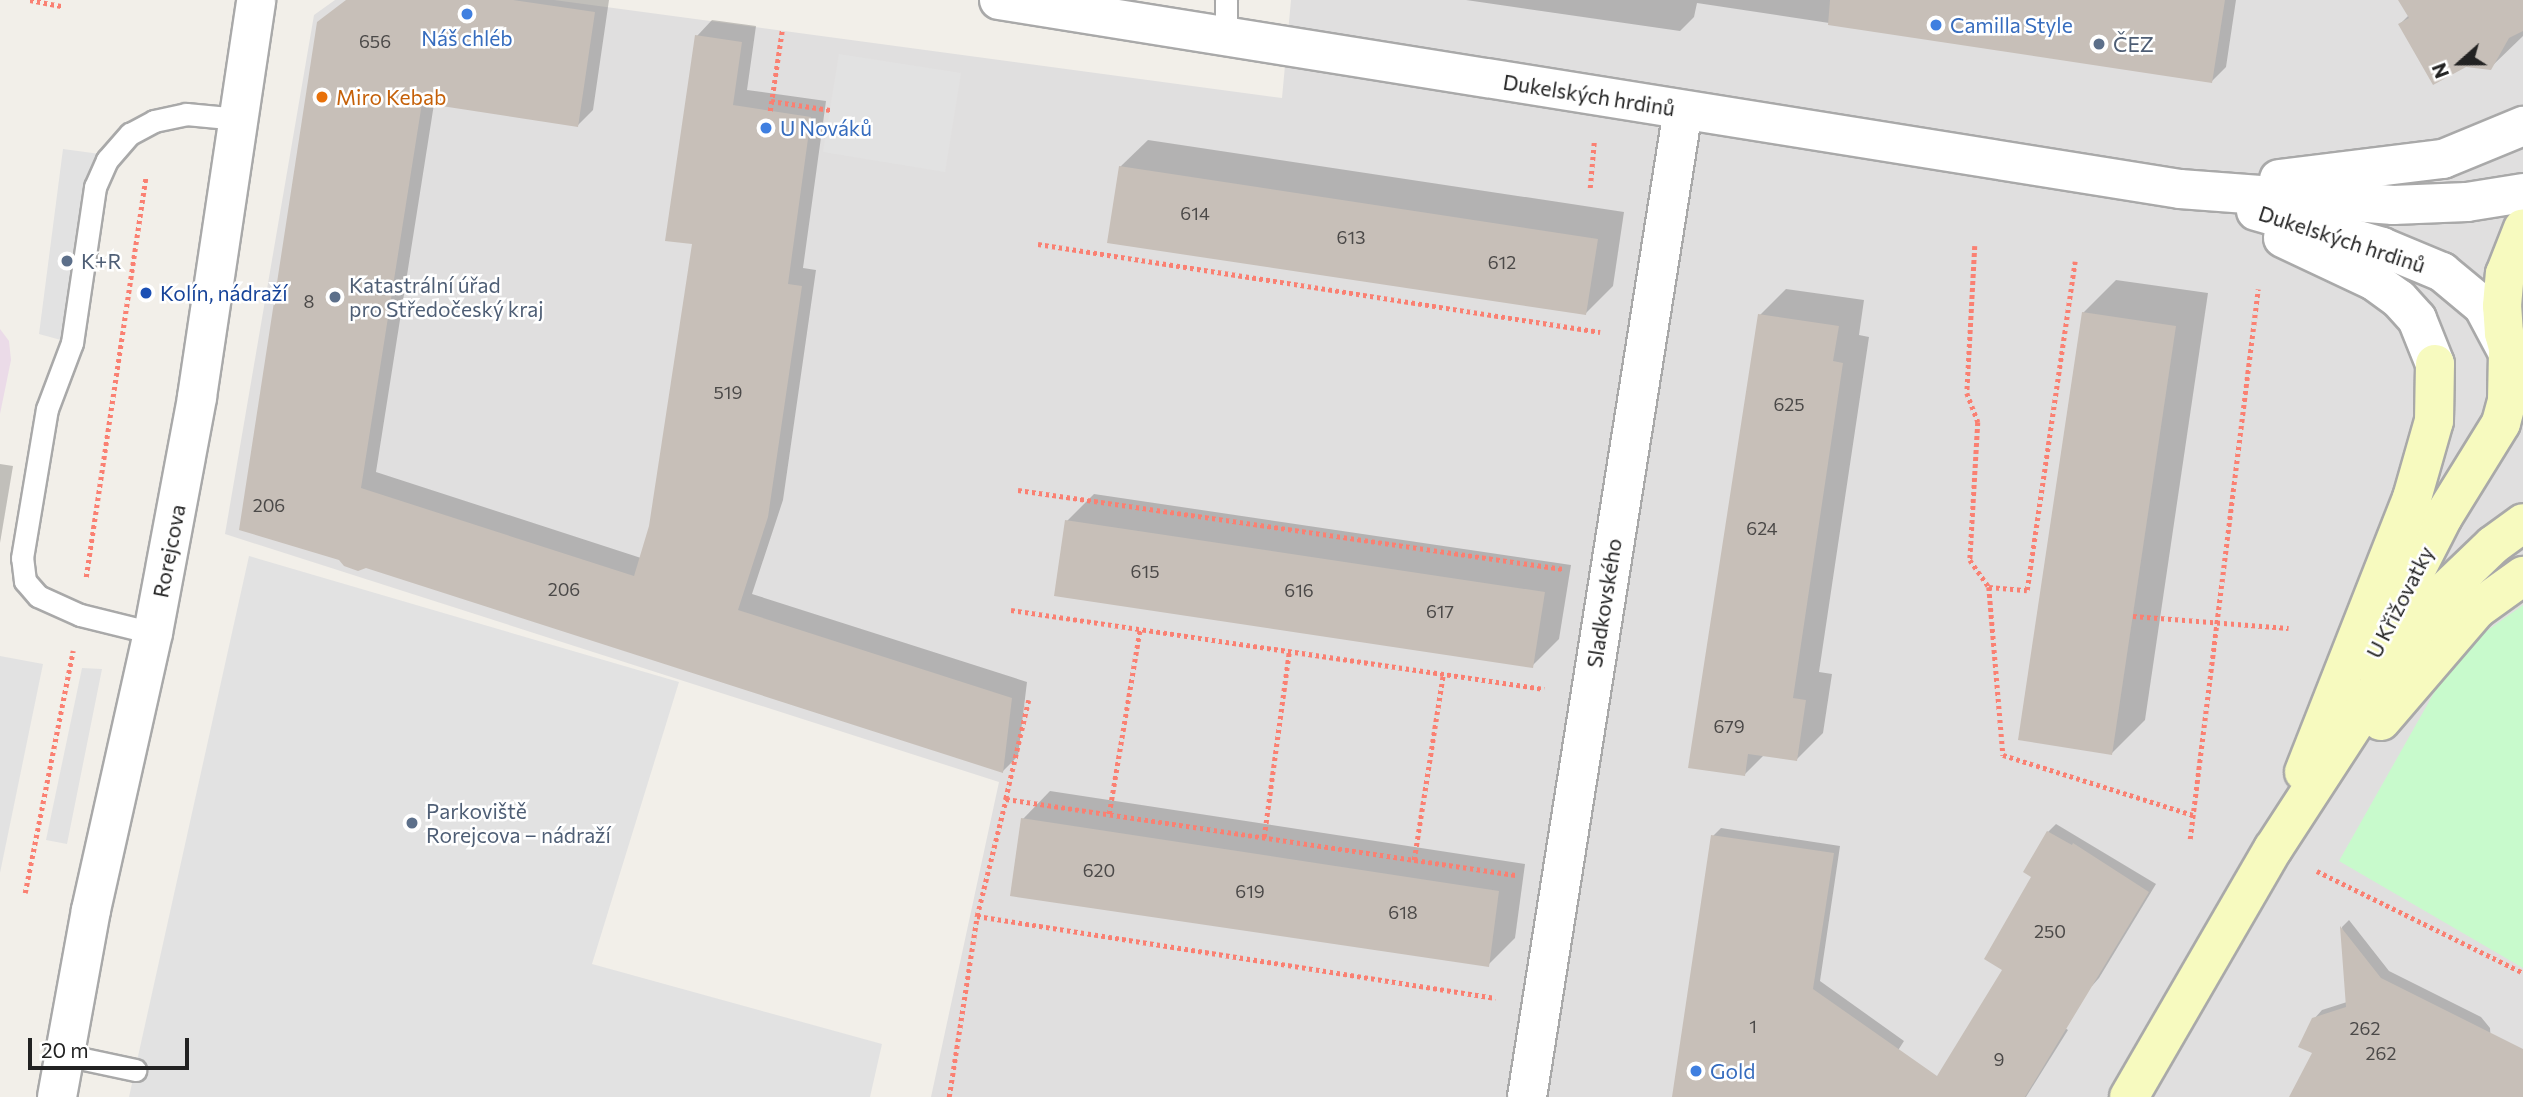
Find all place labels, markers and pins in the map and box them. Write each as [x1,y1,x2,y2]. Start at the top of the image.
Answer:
marker: Náš chléb [459,6,475,22]
place label: Camilla Style [1950,12,2073,38]
marker: Camilla Style [1928,17,1944,33]
place label: Náš chléb [421,25,513,51]
place label: ČEZ [2113,31,2154,57]
marker: ČEZ [2091,36,2107,52]
place label: Miro Kebab [336,84,446,110]
marker: Miro Kebab [314,89,330,105]
place label: U Nováků [780,115,872,141]
marker: U Nováků [758,120,774,136]
place label: K+R [81,248,122,274]
marker: K+R [59,253,75,269]
place label: Katastrální úřad pro Středočeský kraj [349,272,544,322]
place label: Kolín, nádraží [160,280,288,306]
marker: Kolín, nádraží [138,285,154,301]
marker: Katastrální úřad pro Středočeský kraj [327,289,343,305]
place label: Parkoviště Rorejcova – nádraží [426,798,611,848]
marker: Parkoviště Rorejcova – nádraží [404,815,420,831]
place label: Gold [1710,1058,1755,1084]
marker: Gold [1688,1063,1704,1079]

